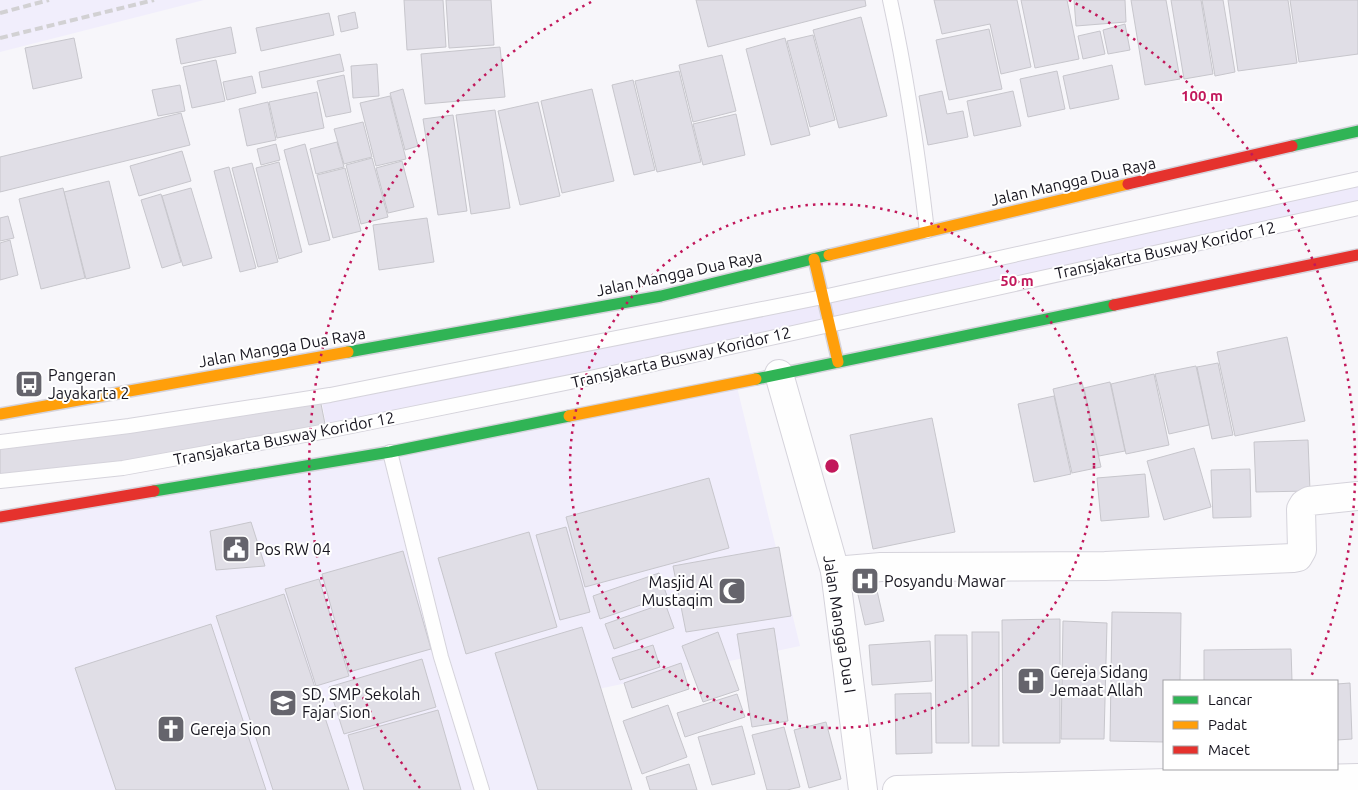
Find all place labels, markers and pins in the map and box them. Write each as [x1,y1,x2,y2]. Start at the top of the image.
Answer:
place label: Pangeran Jayakarta 2 [48,366,130,402]
bus stop icon: Pangeran Jayakarta 2 [14,369,44,399]
centre of rings [823,457,841,475]
public building icon: Pos RW 04 [221,534,251,564]
place label: Pos RW 04 [255,540,331,558]
hospital icon: Posyandu Mawar [850,566,880,596]
place label: Posyandu Mawar [884,572,1006,590]
place label: Masjid Al Mustaqim [641,573,713,609]
mosque icon: Masjid Al Mustaqim [717,576,747,606]
place label: Gereja Sidang Jemaat Allah [1050,663,1148,699]
church icon: Gereja Sidang Jemaat Allah [1016,666,1046,696]
place label: SD, SMP Sekolah Fajar Sion [302,685,420,721]
school or university icon: SD, SMP Sekolah Fajar Sion [268,688,298,718]
church icon: Gereja Sion [156,714,186,744]
place label: Gereja Sion [190,720,271,738]

